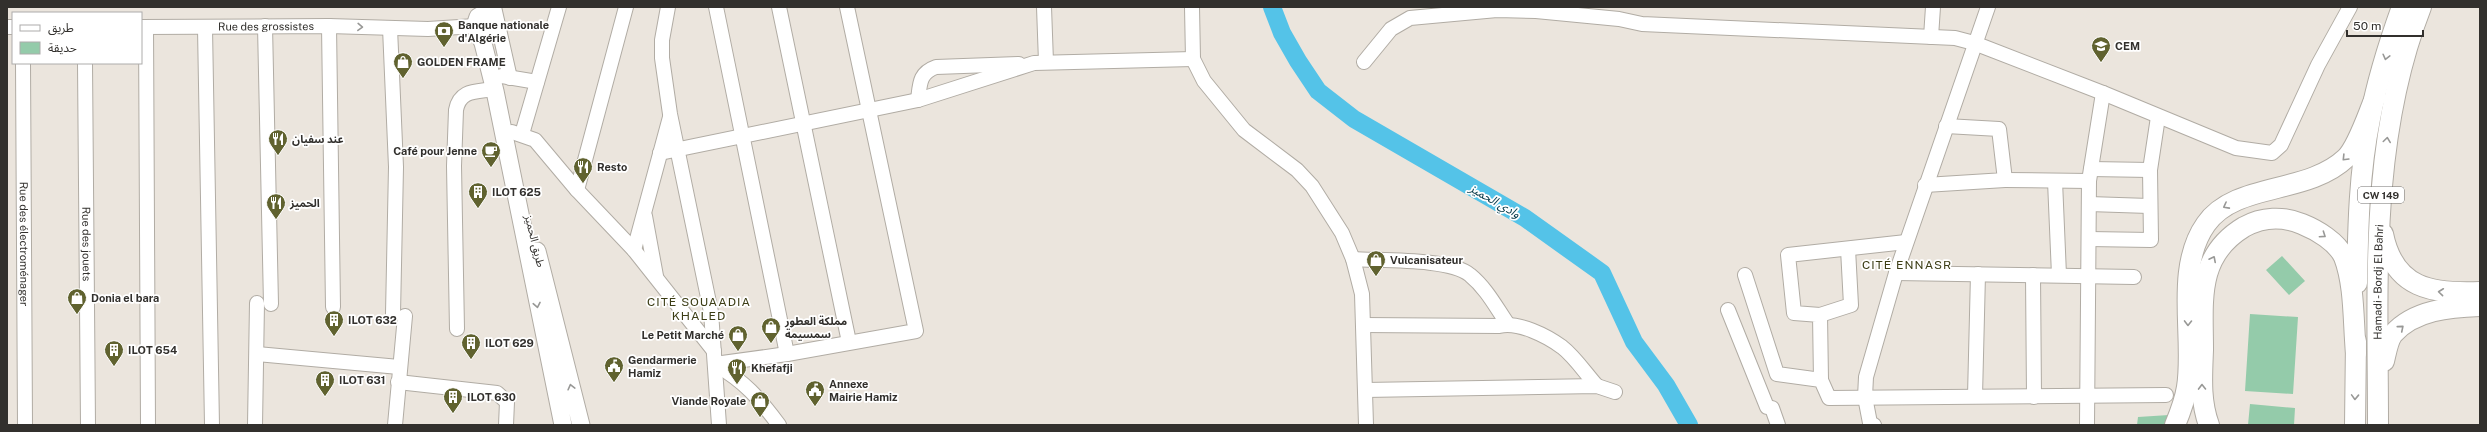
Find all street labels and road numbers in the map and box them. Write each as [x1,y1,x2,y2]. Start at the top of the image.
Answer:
street label: Rue des grossistes [218,20,314,33]
street label: Rue des électroménager [18,182,30,306]
road number: CW 149 [2358,187,2404,203]
street label: Rue des jouets [80,207,93,282]
street label: طريق الحميز [521,213,547,269]
street label: Hamadi - Bordj El Bahri [2371,224,2385,340]

